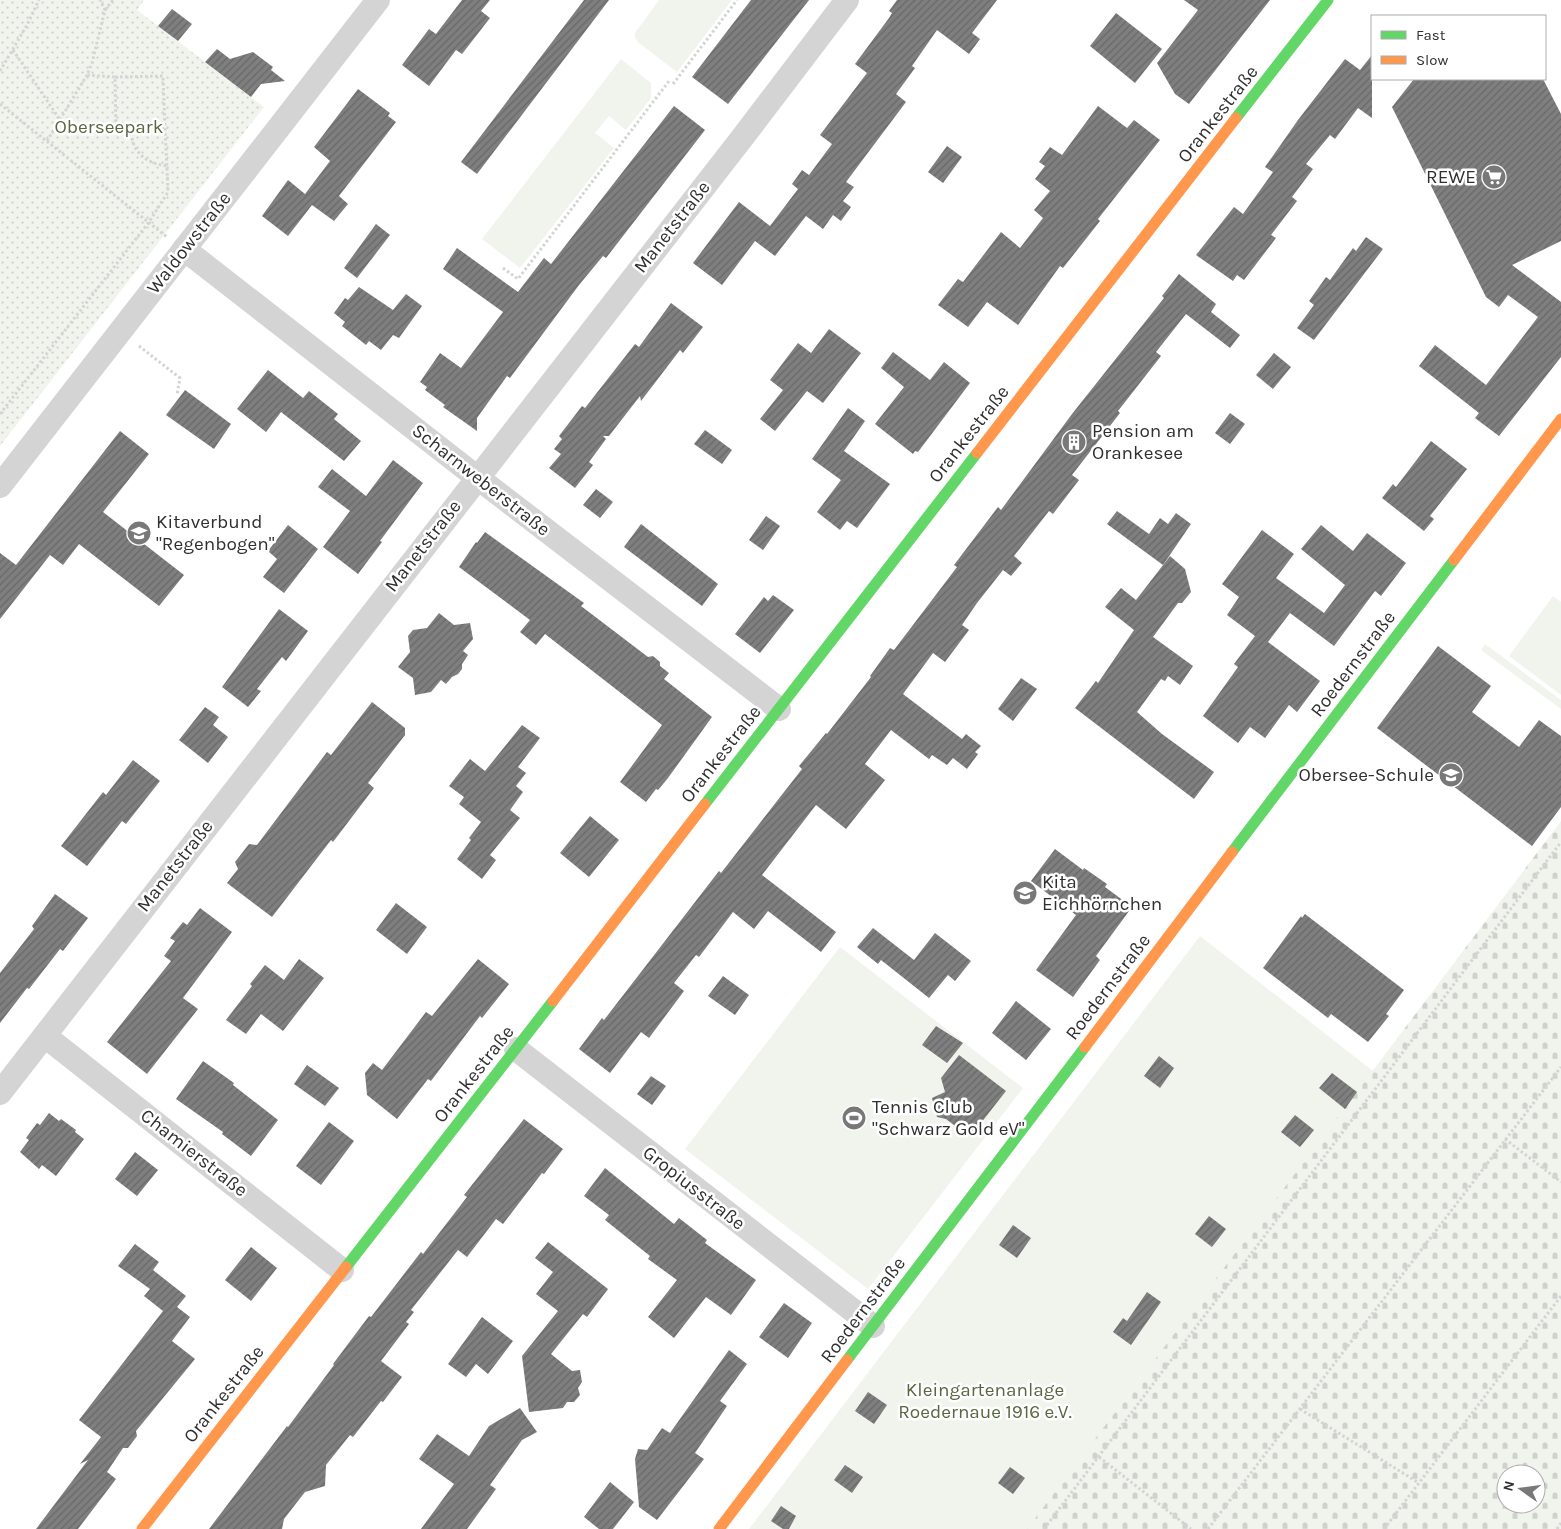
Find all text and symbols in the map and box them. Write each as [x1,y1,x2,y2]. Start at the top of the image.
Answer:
legend [1371,15,1546,80]
text: Fast [1416,26,1446,44]
text: Slow [1416,51,1448,69]
street label: Orankestraße [1173,61,1263,167]
park label: Oberseepark [55,116,164,138]
supermarket icon: REWE [1481,164,1507,190]
place label: REWE [1426,166,1476,188]
street label: Manetstraße [629,177,715,277]
street label: Waldowstraße [142,188,236,298]
street label: Orankestraße [924,381,1014,487]
street label: Scharnweberstraße [408,419,554,541]
place label: Pension am Orankesee [1092,420,1194,464]
building icon: Pension am Orankesee [1061,429,1087,455]
street label: Manetstraße [380,496,466,596]
place label: Kitaverbund "Regenbogen" [156,511,275,555]
school or university icon: Kitaverbund "Regenbogen" [126,520,152,546]
street label: Roedernstraße [1306,607,1400,721]
street label: Orankestraße [676,701,766,807]
school or university icon: Obersee-Schule [1438,762,1464,788]
place label: Obersee-Schule [1298,764,1434,786]
street label: Manetstraße [132,816,218,916]
place label: Kita Eichhörnchen [1042,871,1162,915]
school or university icon: Kita Eichhörnchen [1012,880,1038,906]
street label: Roedernstraße [1061,930,1155,1044]
street label: Orankestraße [429,1021,519,1127]
place label: Tennis Club "Schwarz Gold eV" [872,1096,1025,1140]
street label: Chamierstraße [136,1104,252,1202]
sports icon: Tennis Club "Schwarz Gold eV" [841,1105,867,1131]
street label: Gropiusstraße [639,1141,749,1235]
street label: Roedernstraße [816,1253,910,1367]
street label: Orankestraße [179,1341,269,1447]
park label: Kleingartenanlage Roedernaue 1916 e.V. [898,1379,1072,1423]
north arrow [1496,1464,1546,1514]
text: N [1499,1479,1518,1493]

